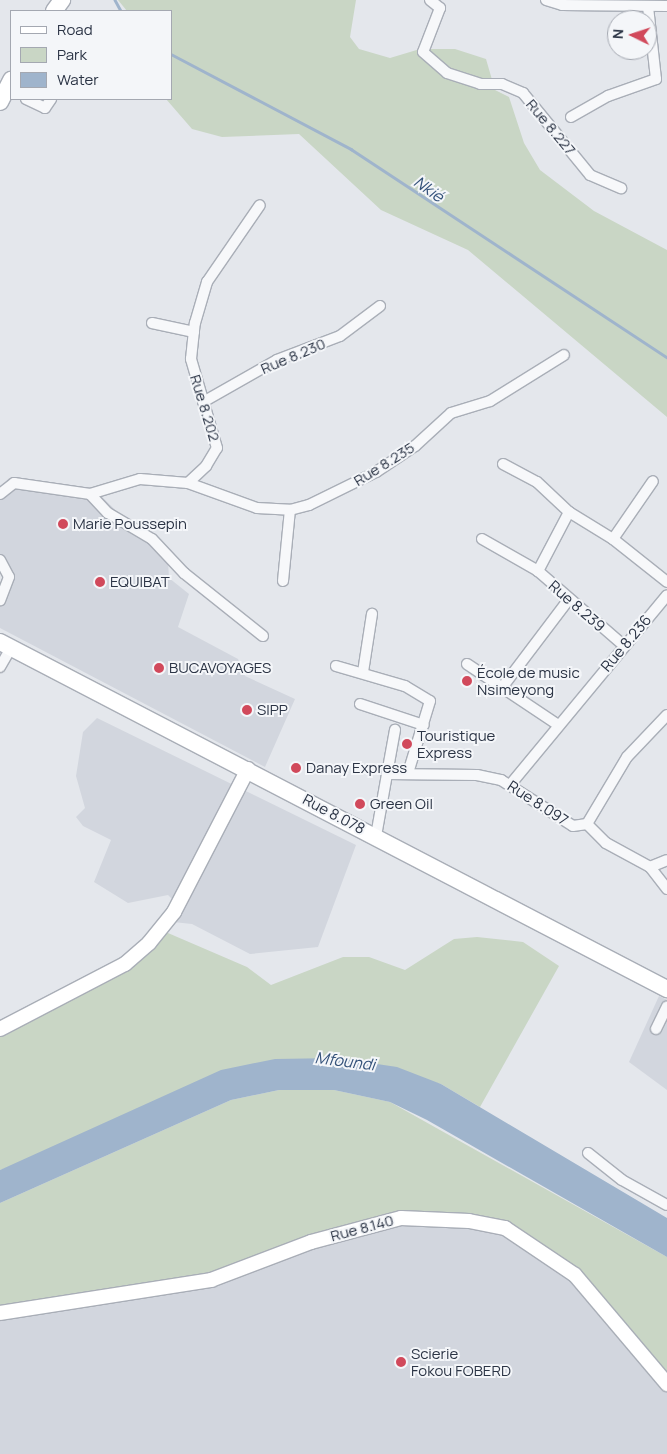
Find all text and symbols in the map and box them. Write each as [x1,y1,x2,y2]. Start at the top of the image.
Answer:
legend [10,10,172,100]
north arrow [607,10,657,60]
text: Road [57,19,93,40]
text: N [608,28,627,40]
text: Park [57,44,87,65]
text: Water [57,69,99,90]
street label: Rue 8.227 [522,95,580,159]
water label: Nkié [410,172,448,206]
street label: Rue 8.230 [258,334,328,378]
street label: Rue 8.202 [186,372,224,444]
street label: Rue 8.235 [350,438,418,490]
place label: Marie Poussepin [73,515,187,533]
marker: Marie Poussepin [57,518,69,530]
place label: EQUIBAT [110,573,170,591]
marker: EQUIBAT [94,576,106,588]
street label: Rue 8.239 [545,577,609,635]
street label: Rue 8.236 [597,611,655,675]
place label: BUCAVOYAGES [169,659,271,677]
marker: BUCAVOYAGES [153,662,165,674]
place label: École de music Nsimeyong [477,663,580,698]
marker: École de music Nsimeyong [461,675,473,687]
place label: SIPP [257,701,288,719]
marker: SIPP [241,704,253,716]
place label: Touristique Express [417,726,495,761]
marker: Touristique Express [401,738,413,750]
place label: Danay Express [306,759,407,777]
marker: Danay Express [290,762,302,774]
street label: Rue 8.097 [504,777,572,829]
street label: Rue 8.078 [300,790,368,838]
place label: Green Oil [370,795,433,813]
marker: Green Oil [354,798,366,810]
water label: Mfoundi [314,1048,376,1074]
street label: Rue 8.140 [328,1211,396,1245]
place label: Scierie Fokou FOBERD [411,1344,511,1379]
marker: Scierie Fokou FOBERD [395,1356,407,1368]

